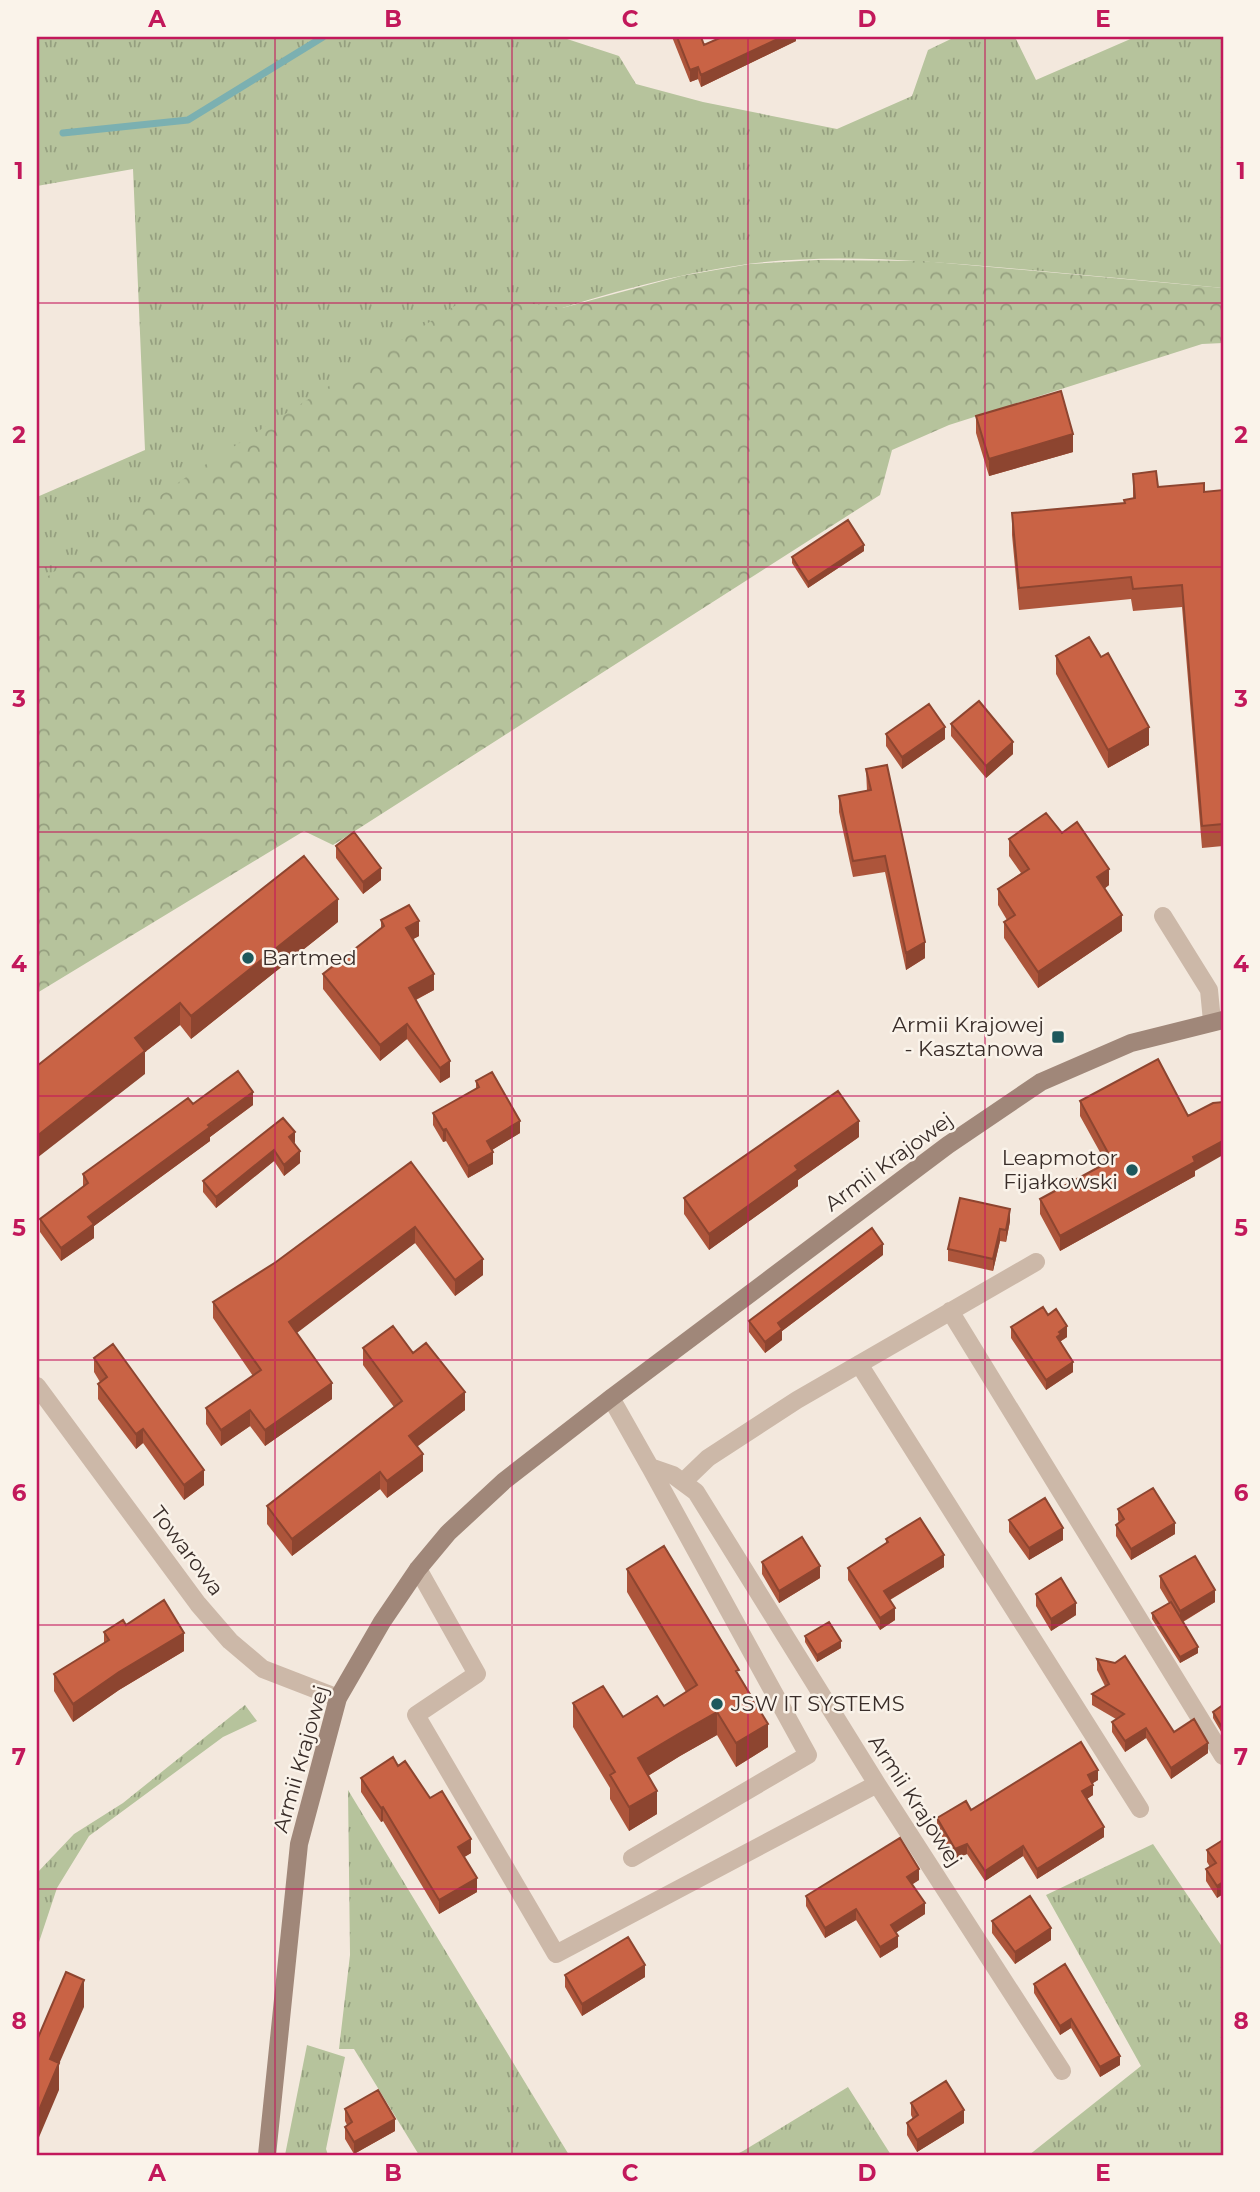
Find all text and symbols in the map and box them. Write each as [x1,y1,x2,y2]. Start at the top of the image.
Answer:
text: A [147,5,166,33]
text: B [384,5,402,33]
text: C [622,5,639,33]
text: D [858,5,877,33]
text: E [1095,5,1111,33]
text: 1 [14,157,24,185]
text: 1 [1236,157,1246,185]
text: 2 [12,421,26,449]
text: 2 [1234,421,1248,449]
text: 3 [11,685,26,713]
text: 3 [1233,685,1248,713]
place label: Bartmed [262,945,357,970]
text: 4 [11,950,27,978]
marker: Bartmed [240,950,256,966]
text: 4 [1233,950,1249,978]
place label: Armii Krajowej - Kasztanowa [892,1012,1044,1061]
marker: Armii Krajowej - Kasztanowa [1050,1029,1066,1045]
street label: Armii Krajowej [820,1107,958,1216]
place label: Leapmotor Fijałkowski [1002,1145,1118,1194]
marker: Leapmotor Fijałkowski [1124,1162,1140,1178]
text: 5 [12,1214,26,1242]
text: 5 [1234,1214,1248,1242]
text: 6 [12,1479,27,1507]
text: 6 [1234,1479,1249,1507]
street label: Towarowa [146,1501,229,1600]
street label: Armii Krajowej [268,1682,334,1835]
place label: JSW IT SYSTEMS [730,1691,905,1716]
marker: JSW IT SYSTEMS [709,1696,725,1712]
street label: Armii Krajowej [864,1730,967,1871]
text: 7 [12,1743,26,1771]
text: 7 [1234,1743,1248,1771]
text: 8 [11,2007,27,2035]
text: 8 [1233,2007,1249,2035]
text: A [147,2159,166,2187]
text: B [384,2159,402,2187]
text: C [622,2159,639,2187]
text: D [858,2159,877,2187]
text: E [1095,2159,1111,2187]

